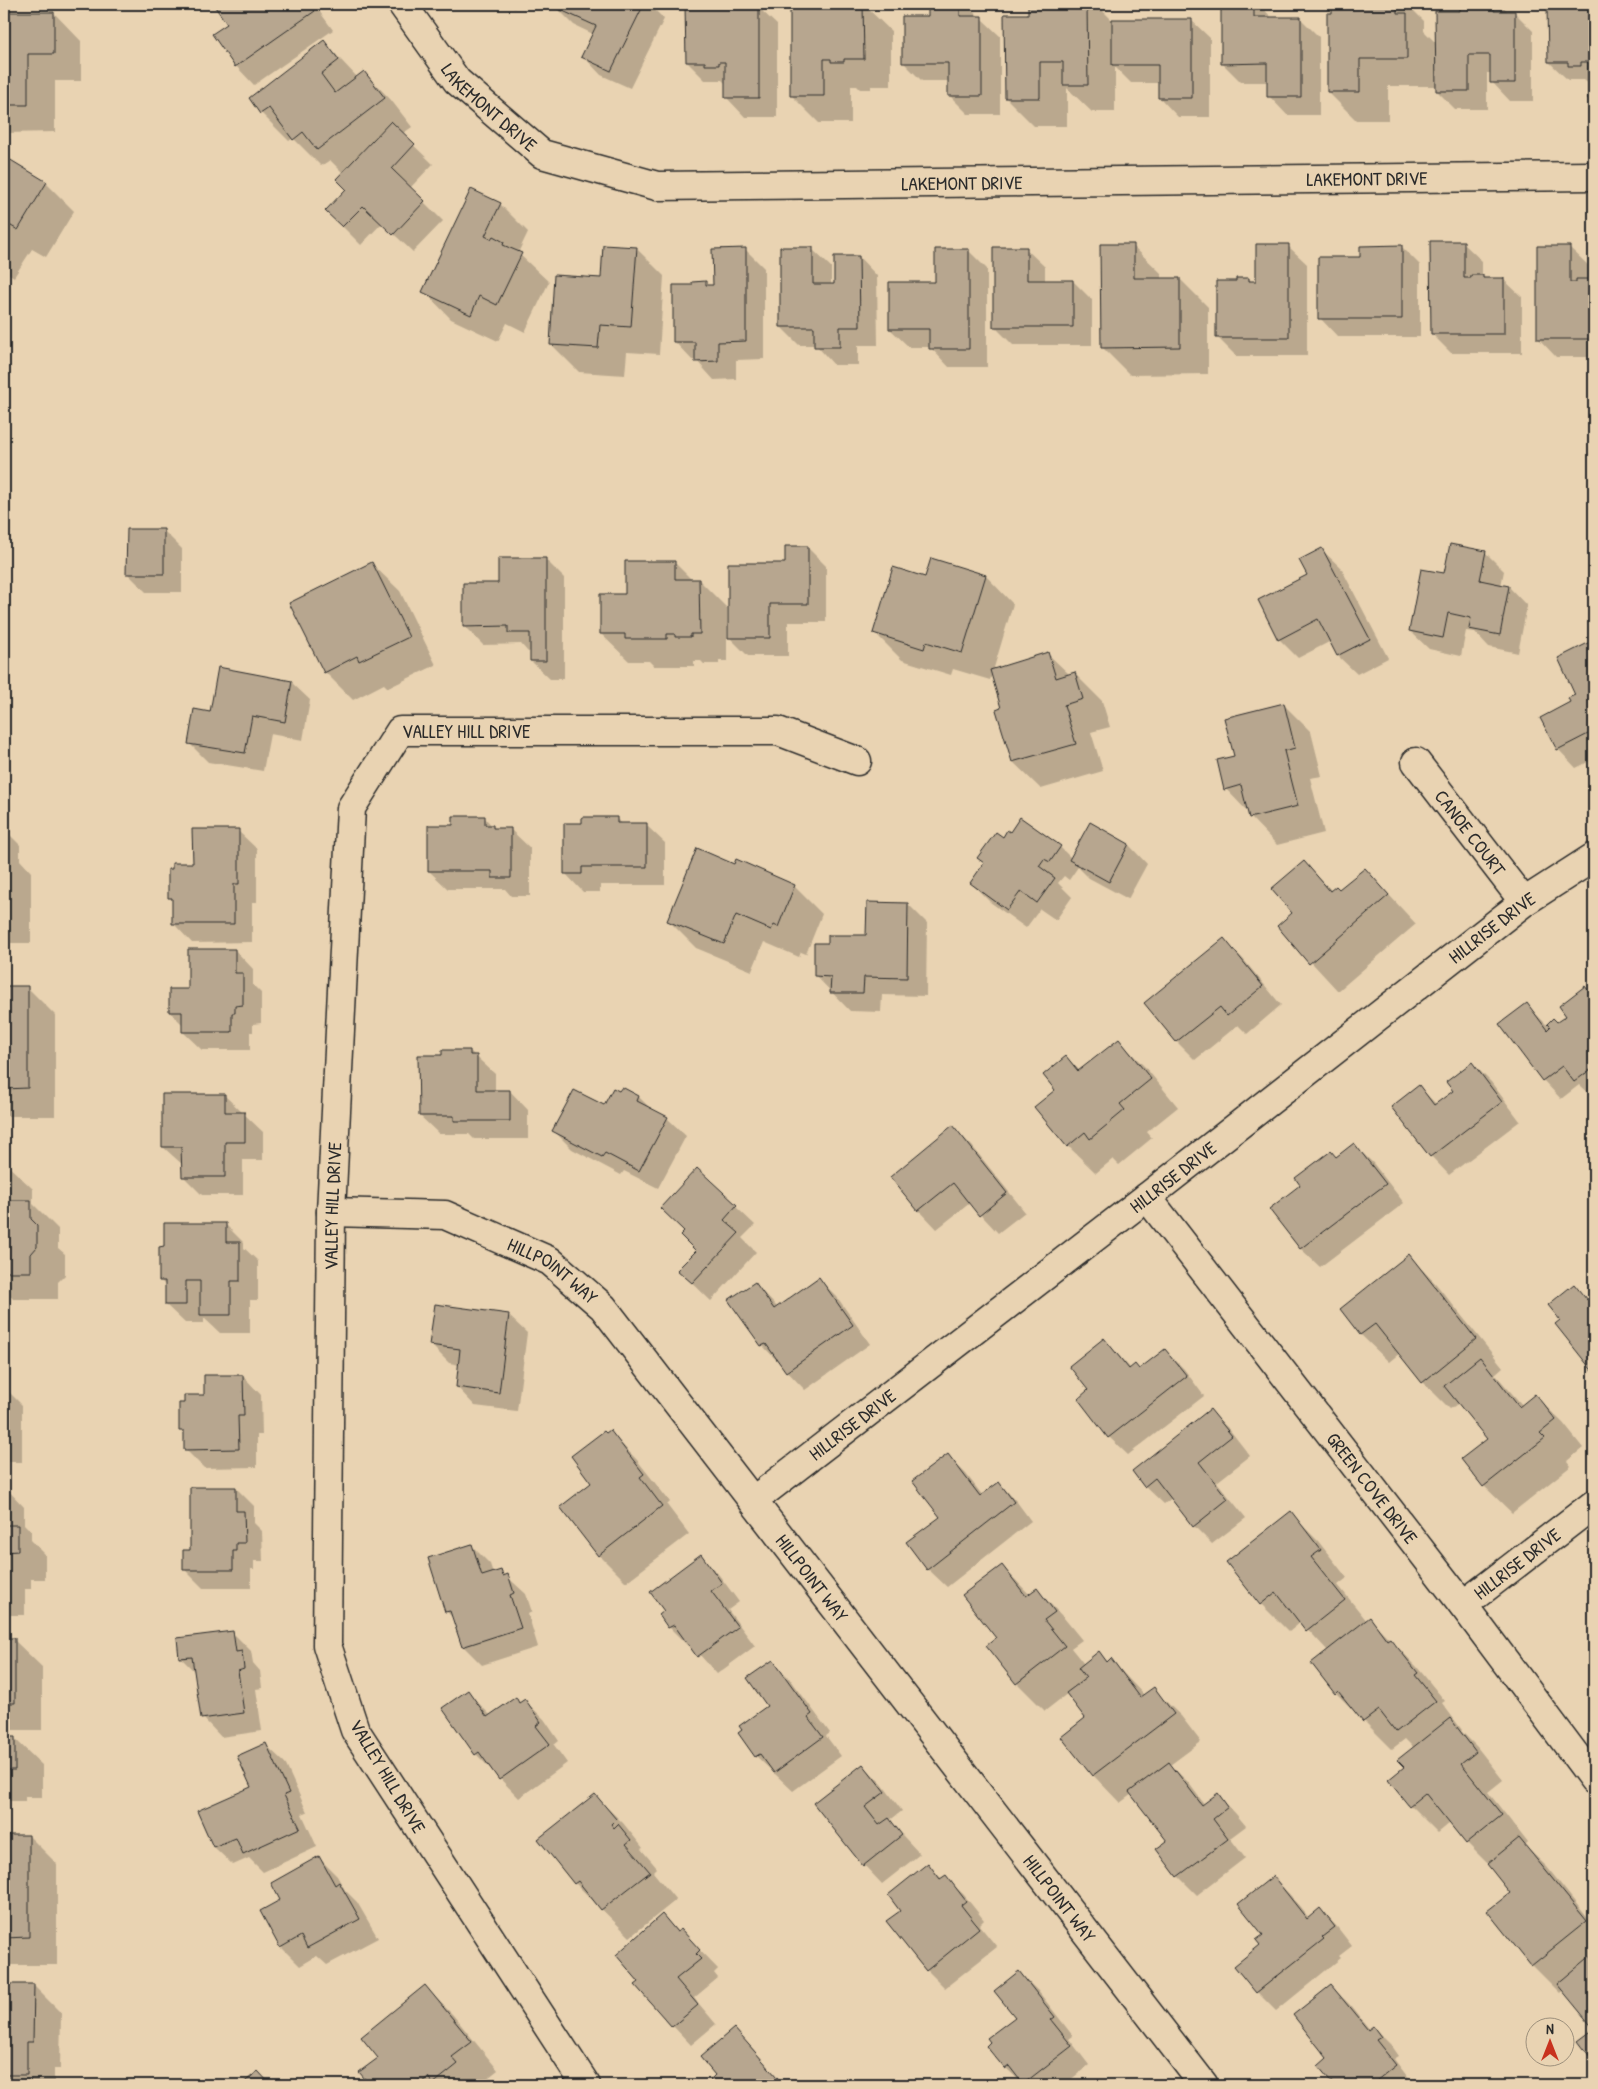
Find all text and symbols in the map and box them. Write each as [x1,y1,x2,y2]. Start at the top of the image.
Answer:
street label: LAKEMONT DRIVE [435,58,543,158]
street label: LAKEMONT DRIVE [1306,165,1428,192]
street label: LAKEMONT DRIVE [901,169,1023,196]
street label: VALLEY HILL DRIVE [402,718,531,744]
street label: CANOE COURT [1429,784,1513,882]
street label: HILLRISE DRIVE [1443,885,1541,969]
street label: HILLRISE DRIVE [1124,1134,1222,1219]
street label: VALLEY HILL DRIVE [317,1141,347,1270]
street label: HILLPOINT WAY [504,1231,604,1310]
street label: HILLRISE DRIVE [803,1382,902,1466]
street label: GREEN COVE DRIVE [1321,1427,1424,1550]
street label: HILLRISE DRIVE [1468,1521,1566,1605]
street label: HILLPOINT WAY [770,1528,855,1628]
street label: VALLEY HILL DRIVE [344,1714,432,1838]
street label: HILLPOINT WAY [1018,1849,1102,1948]
north arrow [1526,2016,1576,2066]
text: N [1546,2019,1554,2038]

